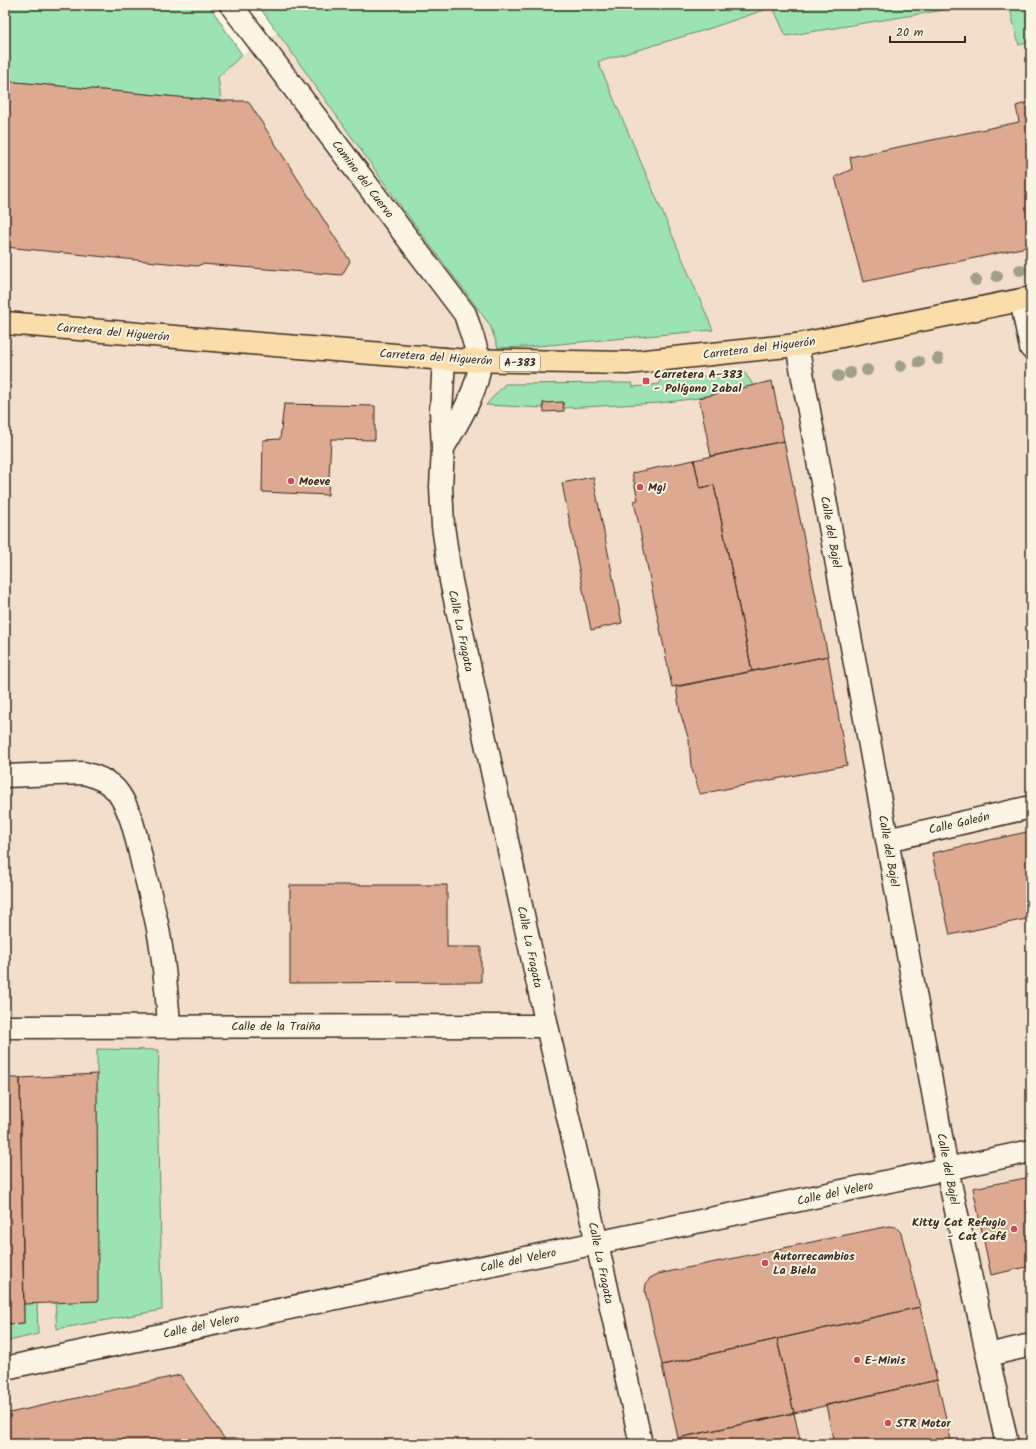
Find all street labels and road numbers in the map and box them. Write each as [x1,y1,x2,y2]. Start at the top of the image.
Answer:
street label: Camino del Cuervo [327,136,398,222]
street label: Carretera del Higuerón [56,318,170,347]
street label: Carretera del Higuerón [702,332,816,365]
street label: Carretera del Higuerón [379,344,493,371]
road number: A-383 [500,353,540,371]
street label: Calle del Bajel [815,495,846,570]
street label: Calle La Fragata [443,588,479,674]
street label: Calle Galeón [927,807,991,840]
street label: Calle del Bajel [873,814,904,889]
street label: Calle La Fragata [512,904,548,990]
street label: Calle de la Traiña [231,1017,321,1036]
street label: Calle del Bajel [931,1132,964,1207]
street label: Calle del Velero [795,1176,875,1211]
street label: Calle La Fragata [583,1220,619,1306]
street label: Calle del Velero [478,1243,558,1278]
street label: Calle del Velero [161,1309,241,1344]

